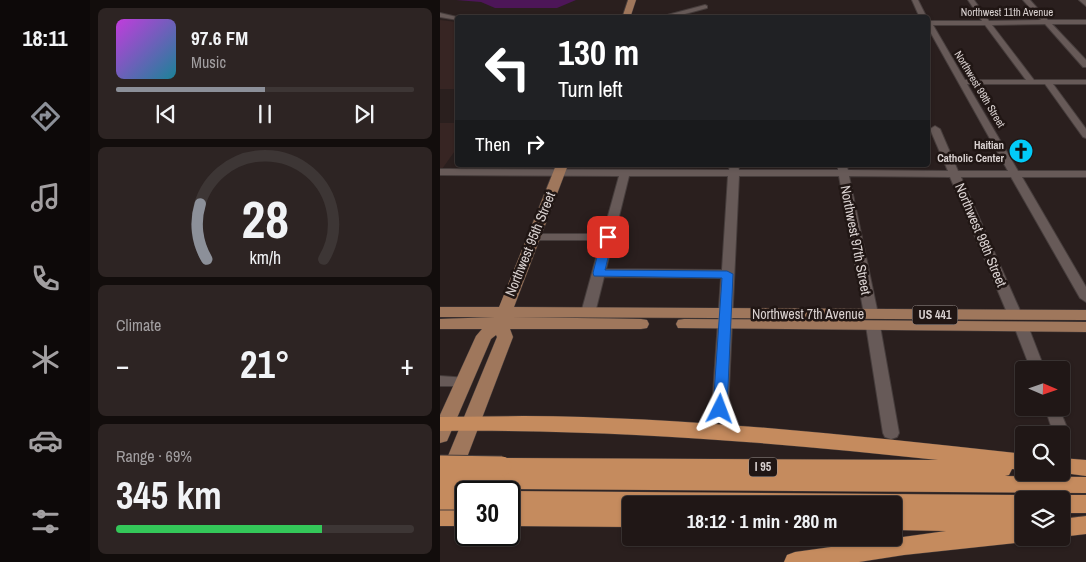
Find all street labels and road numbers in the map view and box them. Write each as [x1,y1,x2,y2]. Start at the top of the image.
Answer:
street label: Northwest 11th Avenue [961,5,1053,19]
street label: Northwest 99th Street [952,48,1009,130]
street label: Northwest 98th Street [951,180,1011,290]
street label: Northwest 97th Street [837,184,875,296]
street label: Northwest 95th Street [501,189,559,299]
street label: Northwest 7th Avenue [752,305,864,323]
road number: US 441 [912,306,958,324]
road number: I 95 [749,458,777,477]

